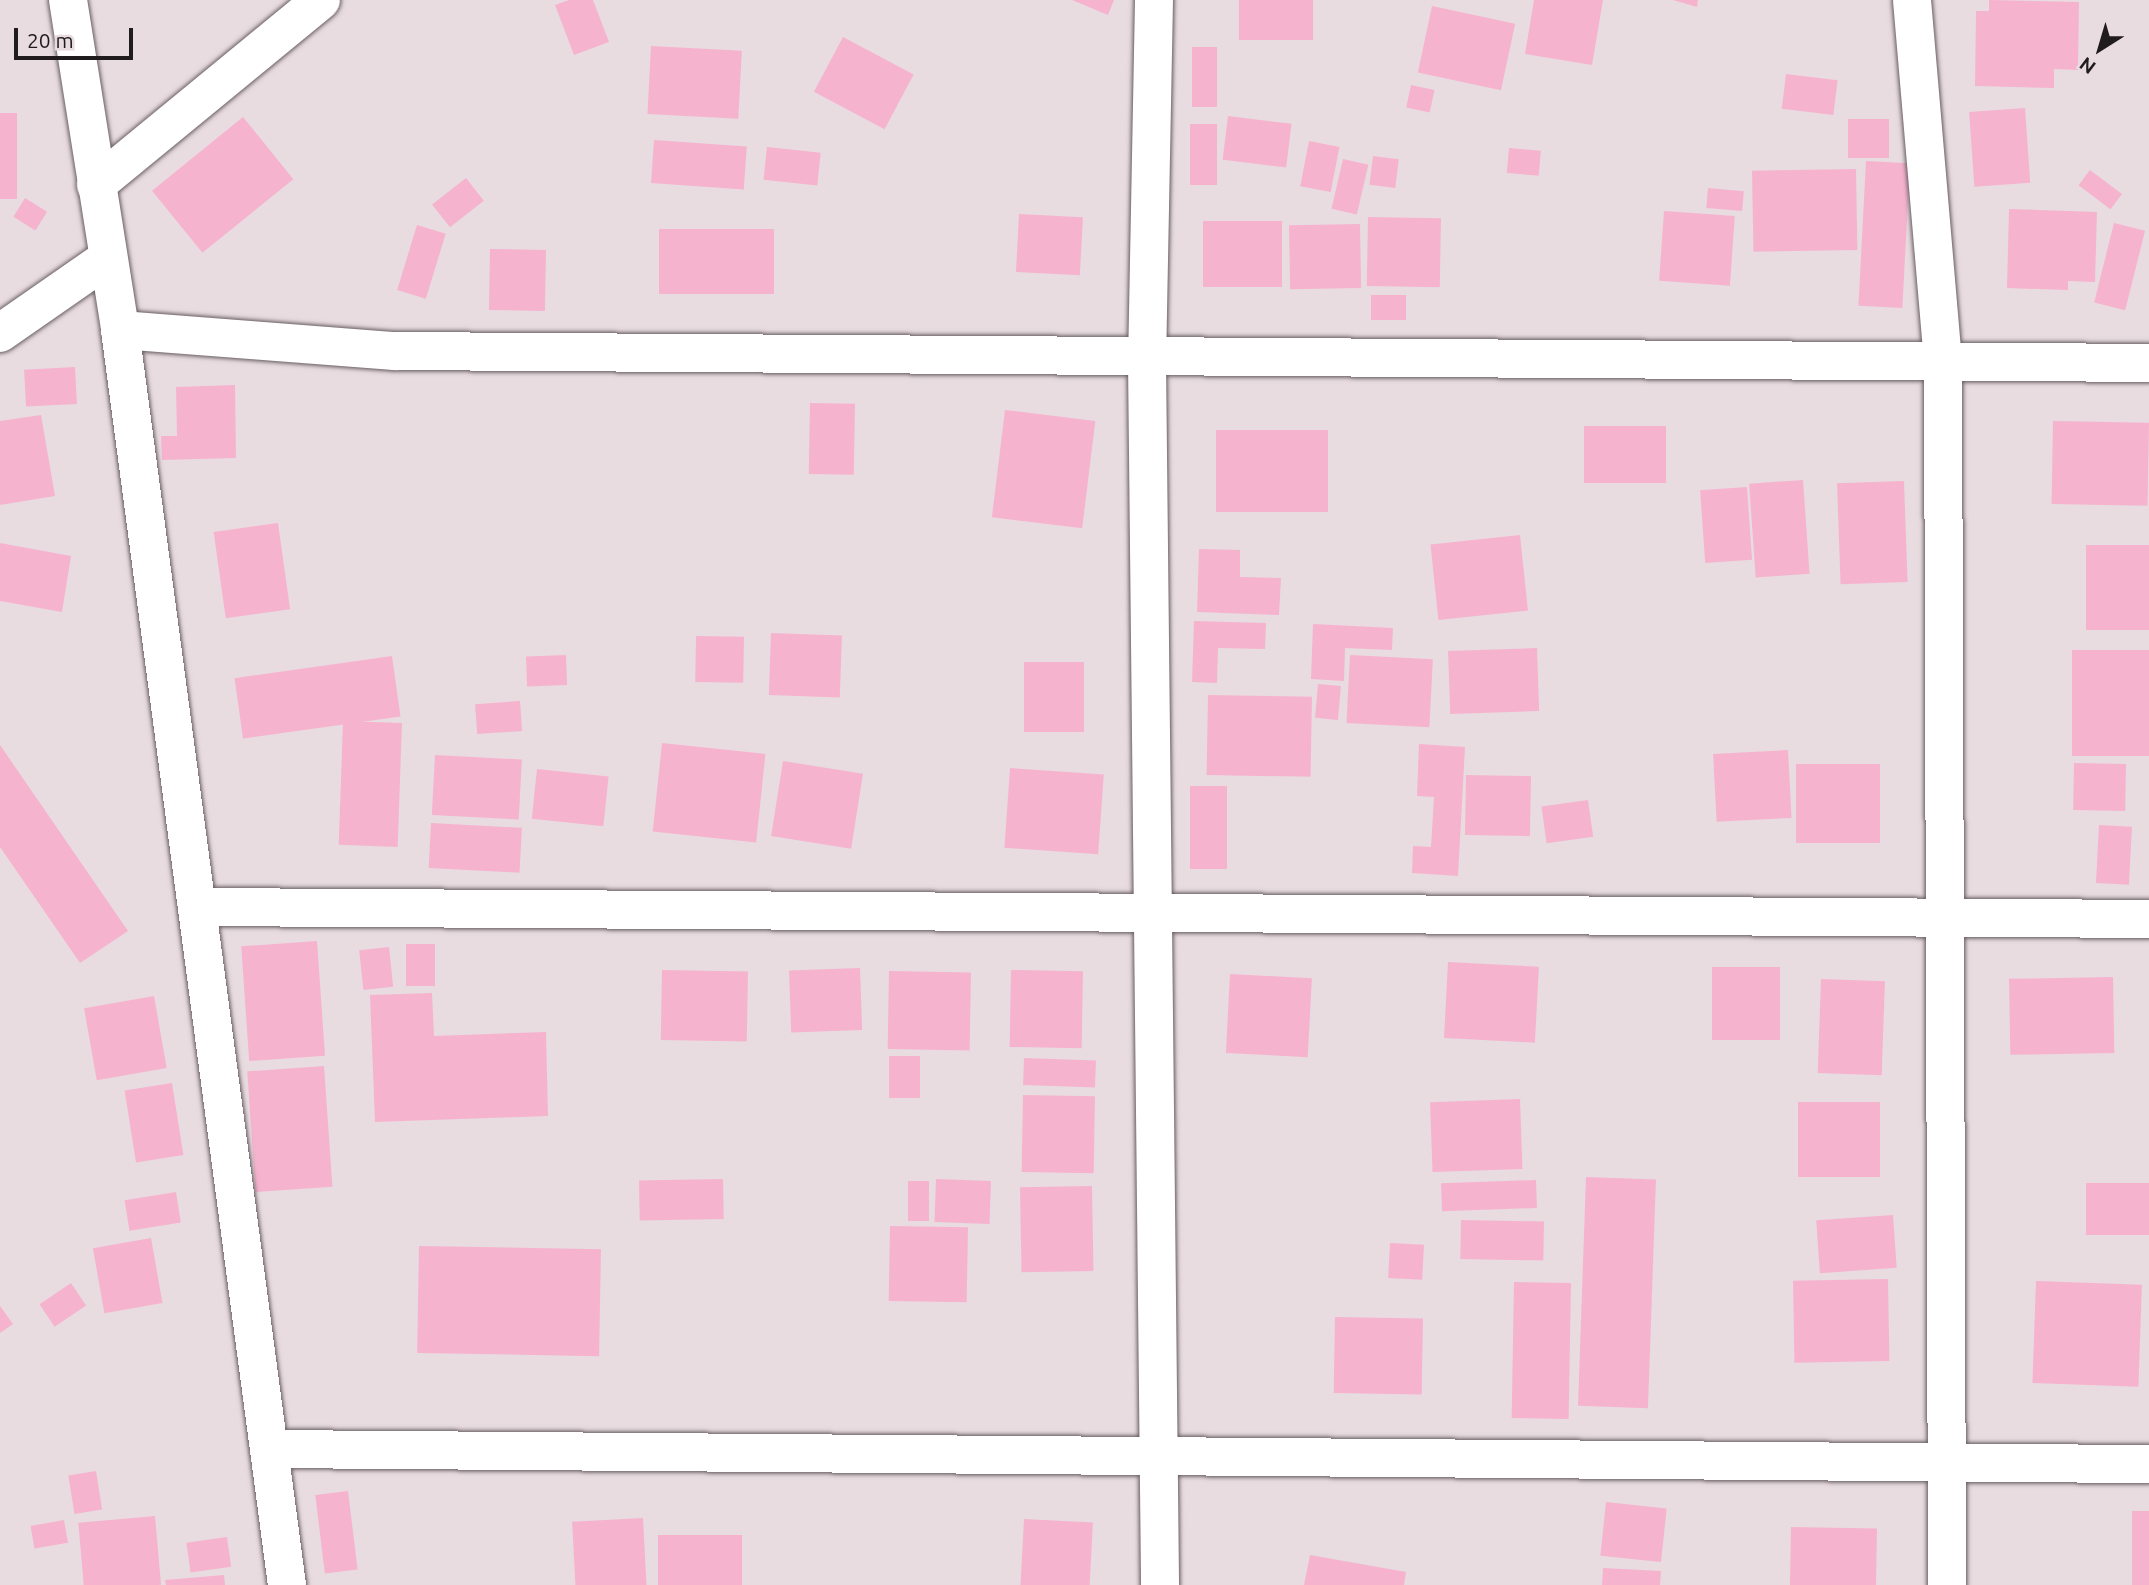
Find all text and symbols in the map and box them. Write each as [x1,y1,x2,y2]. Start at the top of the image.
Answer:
scale bar [18,14,136,58]
north arrow [2065,14,2135,84]
text: 20 m [27,28,74,52]
text: N [2075,53,2100,79]

